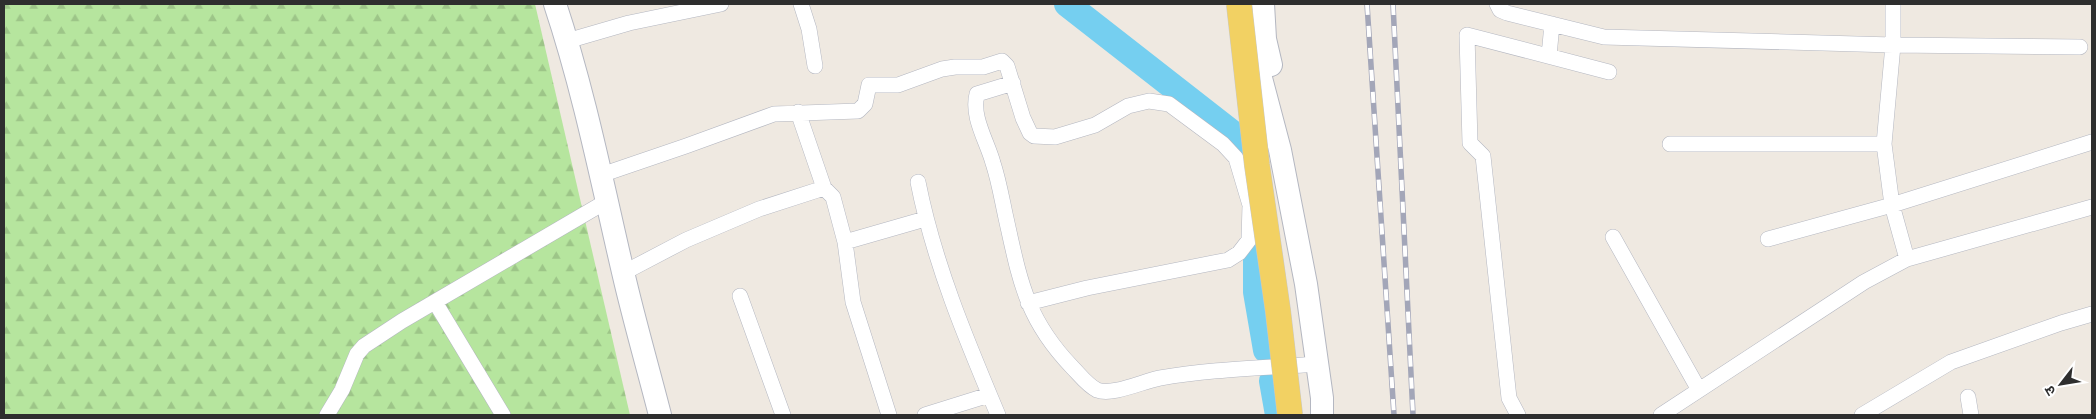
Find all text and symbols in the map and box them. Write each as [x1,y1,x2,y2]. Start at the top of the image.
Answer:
north arrow [2036,359,2086,409]
text: उ [2042,382,2059,397]

